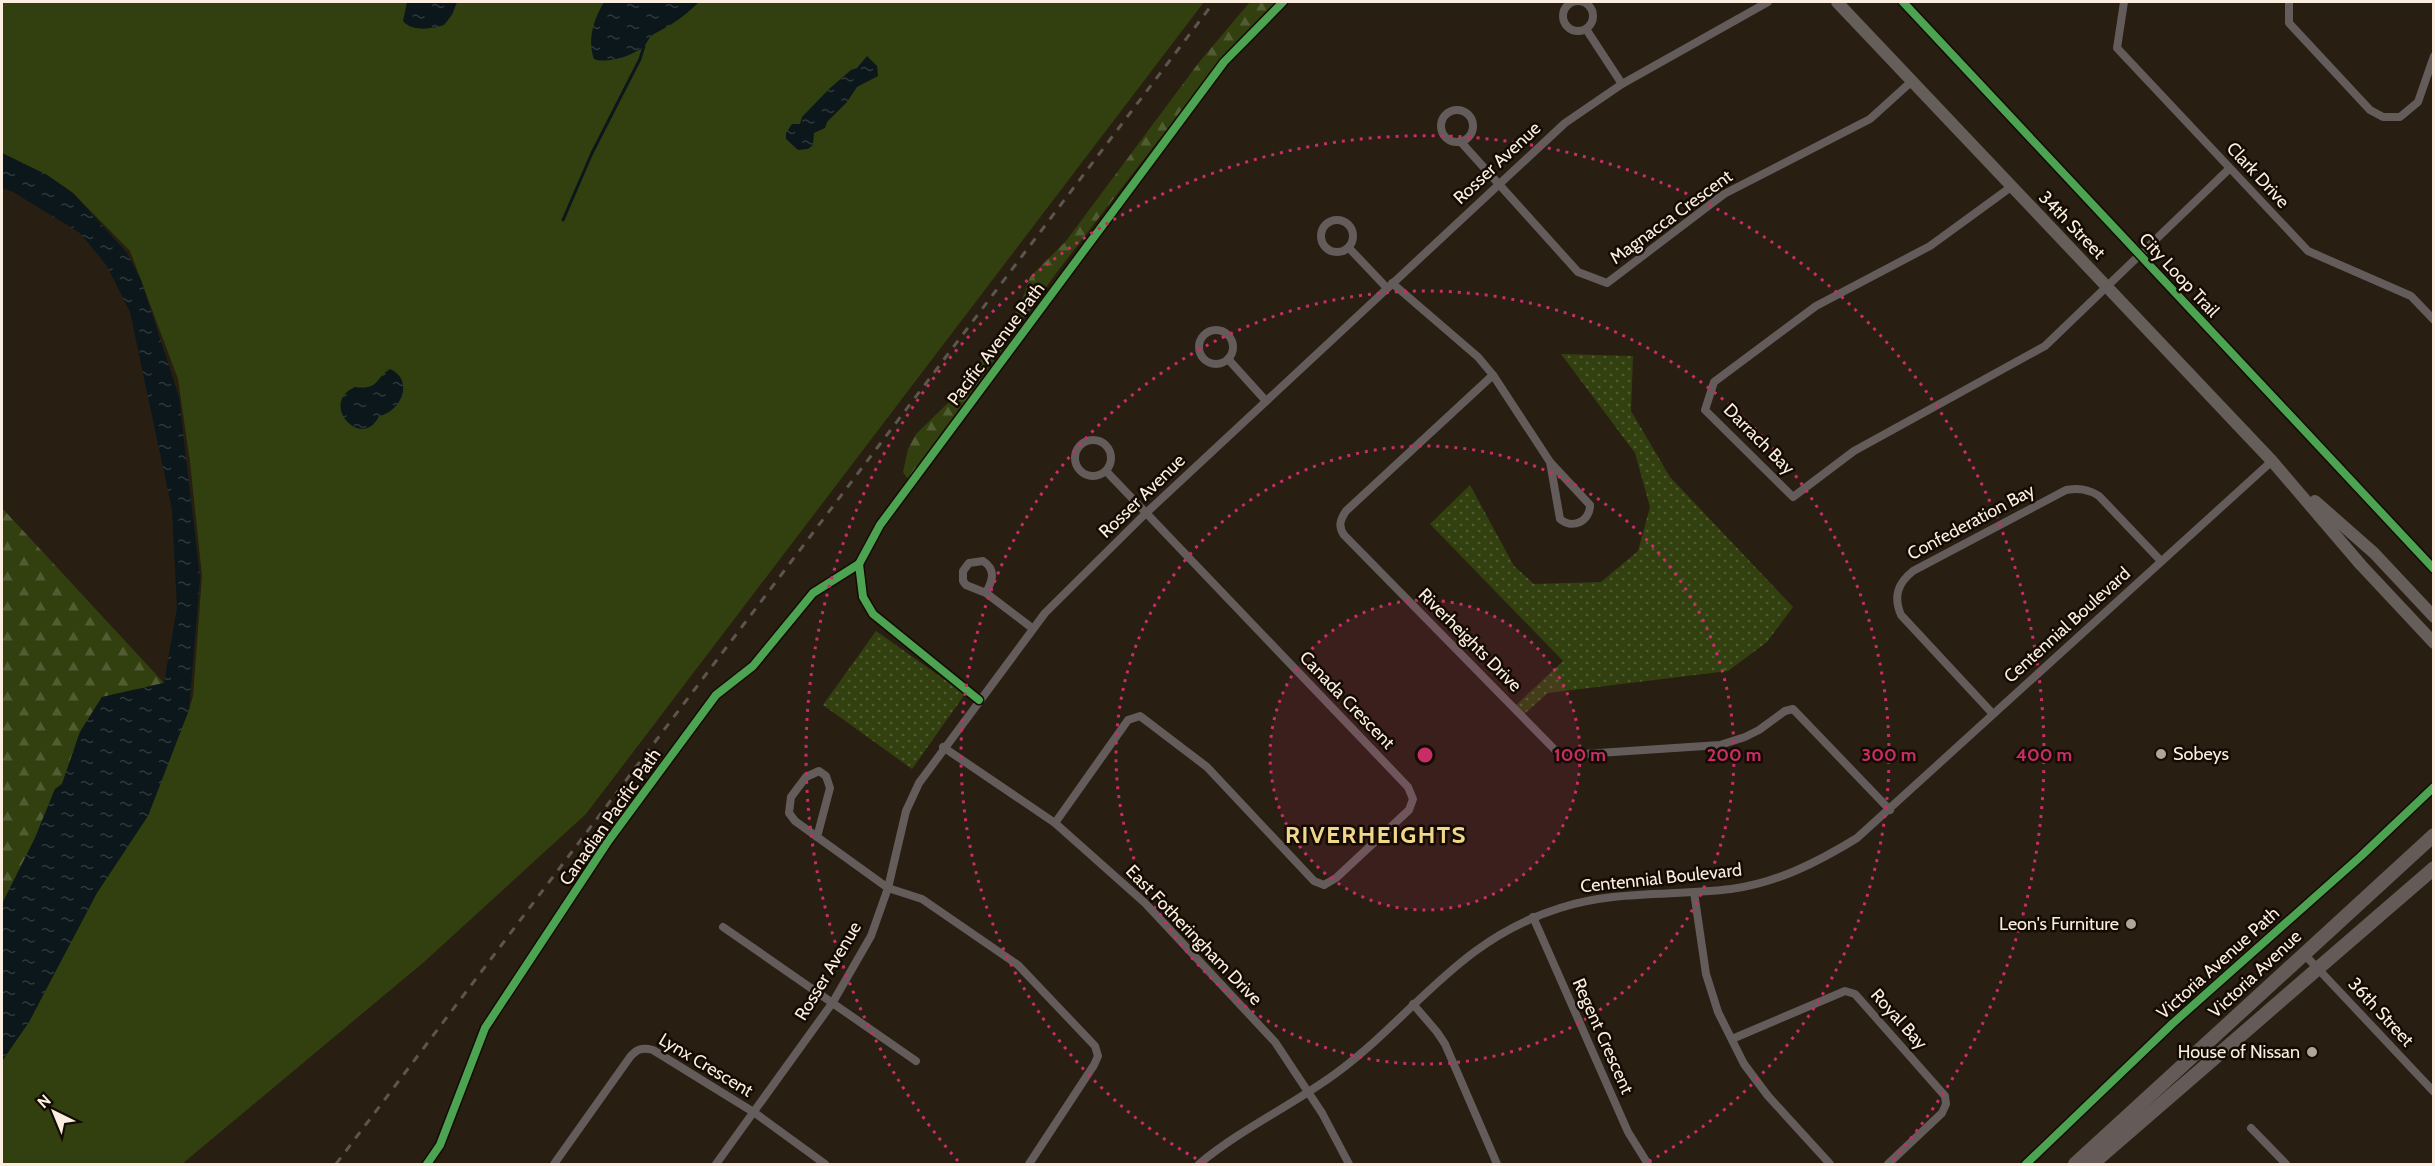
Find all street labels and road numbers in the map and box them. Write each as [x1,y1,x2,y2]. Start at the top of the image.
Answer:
street label: Rosser Avenue [1449,117,1545,209]
street label: Clark Drive [2222,137,2294,213]
street label: Magnacca Crescent [1605,165,1737,269]
street label: 34th Street [2034,186,2110,264]
street label: City Loop Trail [2134,228,2224,322]
street label: Pacific Avenue Path [943,278,1049,410]
street label: Darrach Bay [1719,399,1799,479]
street label: Rosser Avenue [1094,449,1190,543]
street label: Confederation Bay [1904,479,2038,565]
street label: Centennial Boulevard [1999,563,2135,687]
street label: Riverheights Drive [1414,584,1526,696]
street label: Canada Crescent [1295,647,1399,753]
street label: Canadian Pacific Path [555,744,665,890]
street label: Centennial Boulevard [1579,859,1743,897]
street label: East Fotheringham Drive [1121,860,1267,1010]
street label: Victoria Avenue Path [2152,902,2284,1024]
street label: Rosser Avenue [790,918,866,1024]
street label: Victoria Avenue [2204,926,2306,1022]
street label: 36th Street [2344,973,2418,1051]
street label: Regent Crescent [1568,975,1638,1097]
street label: Royal Bay [1866,984,1932,1054]
street label: Lynx Crescent [655,1028,757,1102]

